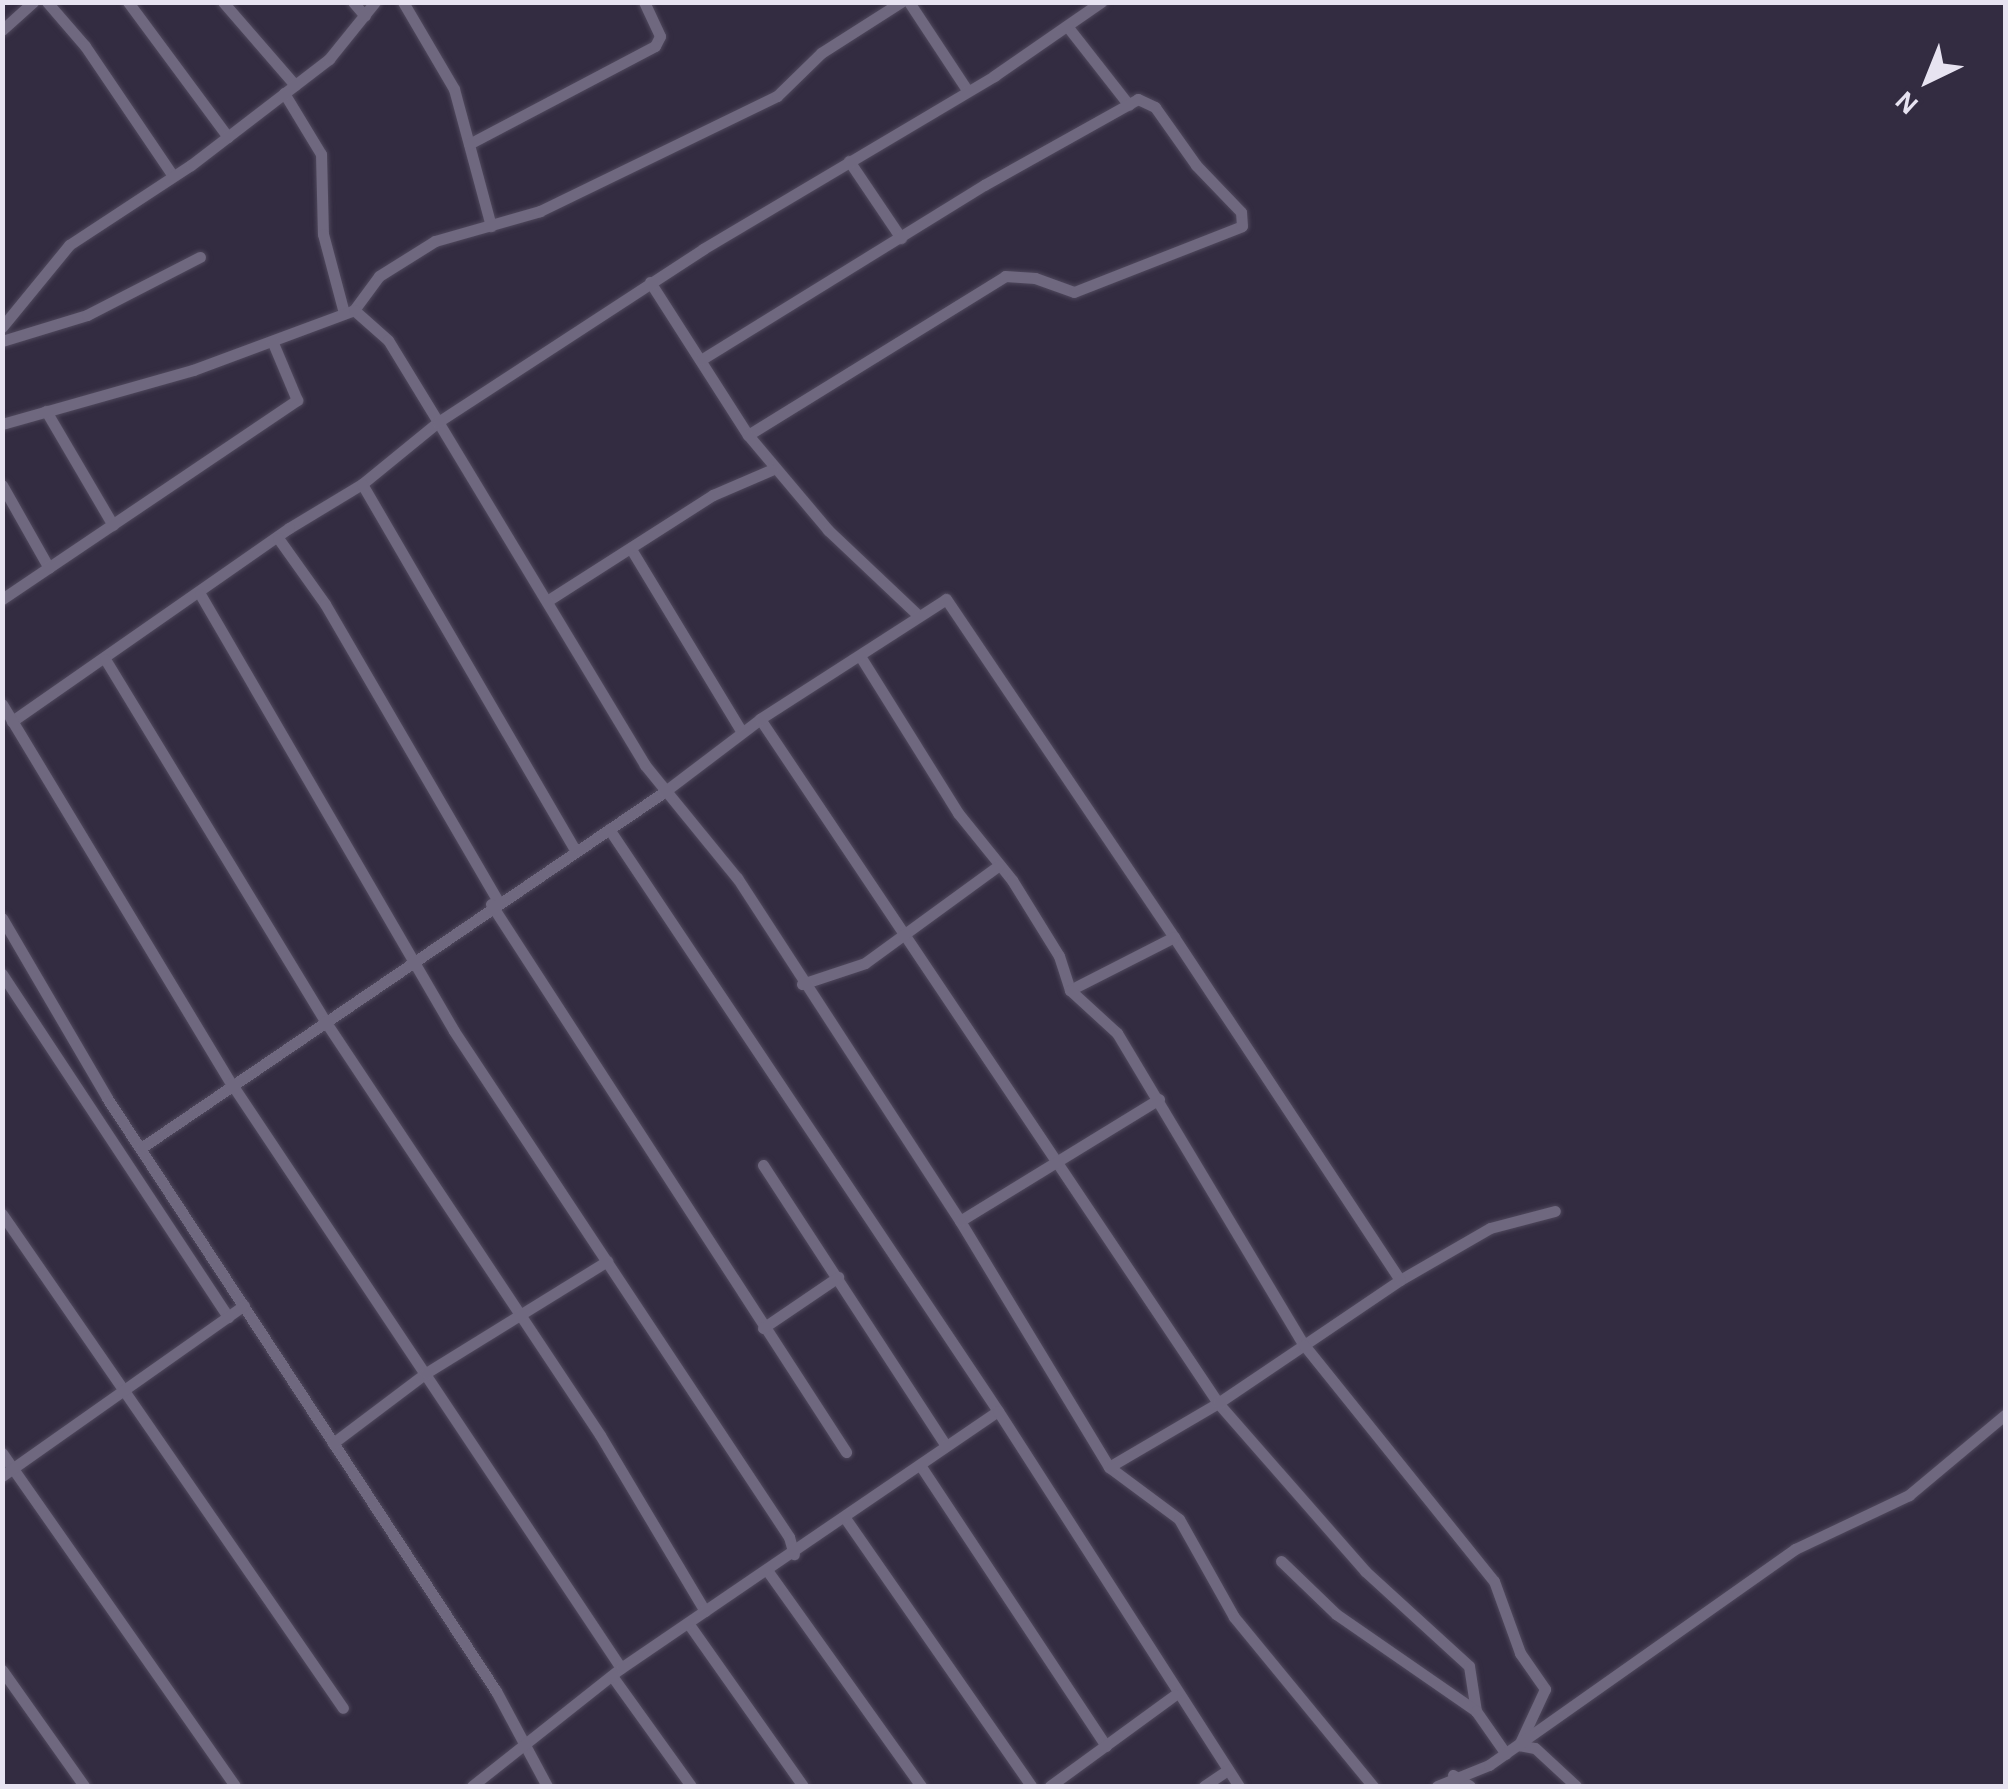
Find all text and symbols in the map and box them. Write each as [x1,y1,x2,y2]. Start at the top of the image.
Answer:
north arrow [1878,30,1978,130]
text: N [1891,85,1924,119]

